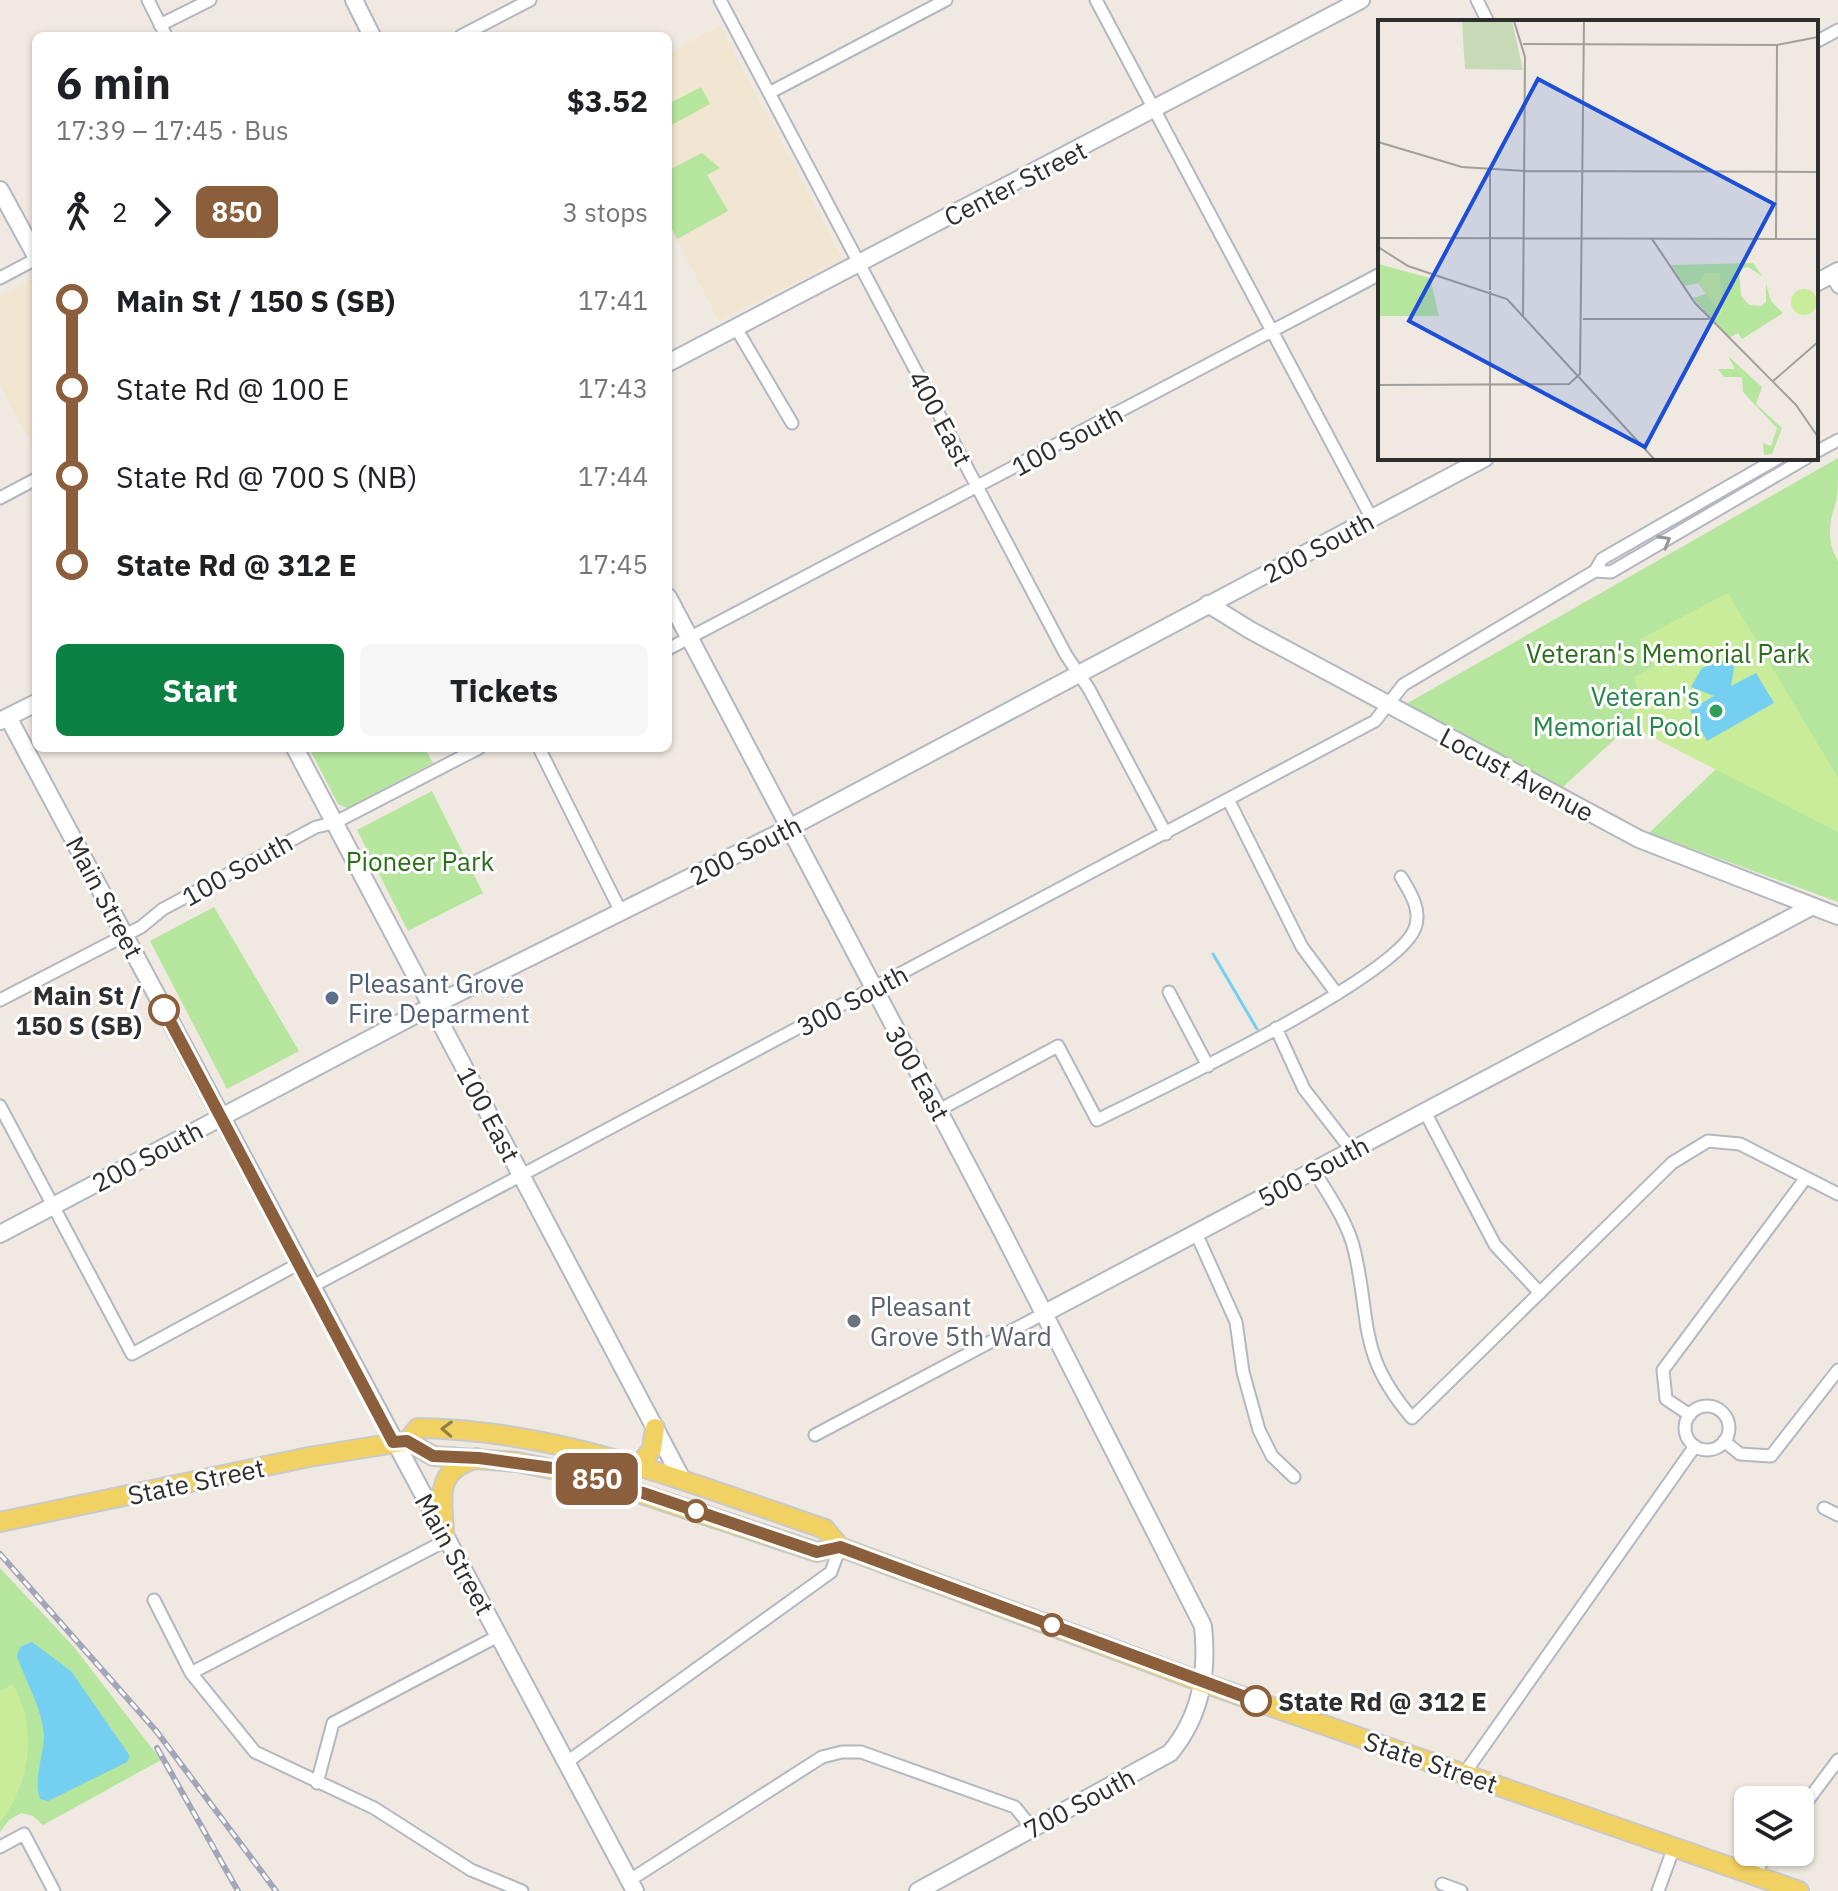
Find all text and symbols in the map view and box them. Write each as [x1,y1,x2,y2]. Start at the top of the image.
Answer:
inset map [1378,20,1818,460]
text: 6 min [56,54,171,111]
text: $3.52 [567,81,648,120]
text: 17:39 – 17:45 · Bus [56,113,289,147]
street label: Center Street [938,133,1092,233]
icon: walk [56,190,100,234]
icon: forward [140,190,184,234]
text: 850 [212,193,262,230]
text: 2 [112,195,128,229]
text: 3 stops [562,195,648,229]
text: Main St / 150 S (SB) [116,281,395,320]
text: 17:41 [578,283,648,317]
street label: 400 East [902,364,980,472]
text: State Rd @ 100 E [116,369,350,408]
text: 17:43 [578,371,648,405]
street label: 100 South [1005,397,1129,483]
text: State Rd @ 700 S (NB) [116,457,417,496]
text: 17:44 [578,459,648,493]
street label: 200 South [1256,504,1380,590]
one-way arrow [1656,535,1670,551]
text: State Rd @ 312 E [116,545,357,584]
text: 17:45 [578,547,648,581]
park label: Veteran's Memorial Park [1526,636,1810,670]
button: Start [56,644,344,736]
button: Tickets [360,644,648,736]
place label: Veteran's Memorial Pool [1533,679,1700,743]
marker: Veteran's Memorial Pool [1707,702,1725,720]
street label: Locust Avenue [1434,719,1600,829]
street label: 200 South [683,807,807,893]
street label: 100 South [176,825,298,913]
street label: Main Street [59,830,151,964]
park label: Pioneer Park [346,844,495,878]
street label: 300 South [790,957,914,1043]
place label: Pleasant Grove Fire Deparment [348,966,530,1030]
place label: Main St / 150 S (SB) [16,978,142,1042]
marker: Pleasant Grove Fire Deparment [323,989,341,1007]
marker: Main St / 150 S (SB) [149,995,179,1025]
street label: 300 East [878,1019,958,1127]
street label: 100 East [450,1060,528,1168]
street label: 200 South [85,1113,209,1199]
street label: 500 South [1251,1128,1375,1214]
place label: Pleasant Grove 5th Ward [870,1289,1052,1353]
marker: Pleasant Grove 5th Ward [845,1312,863,1330]
one-way arrow [440,1420,453,1437]
street label: State Street [125,1450,267,1512]
line badge: 850 [551,1453,643,1505]
text: 850 [572,1460,622,1497]
street label: Main Street [408,1487,502,1621]
unlabelled marker [685,1500,707,1522]
unlabelled marker [1041,1614,1063,1636]
place label: State Rd @ 312 E [1278,1684,1487,1718]
marker: State Rd @ 312 E [1241,1686,1271,1716]
street label: State Street [1360,1723,1502,1801]
street label: 700 South [1017,1760,1141,1846]
map controls [1734,1786,1814,1866]
button: layers [1734,1786,1814,1866]

